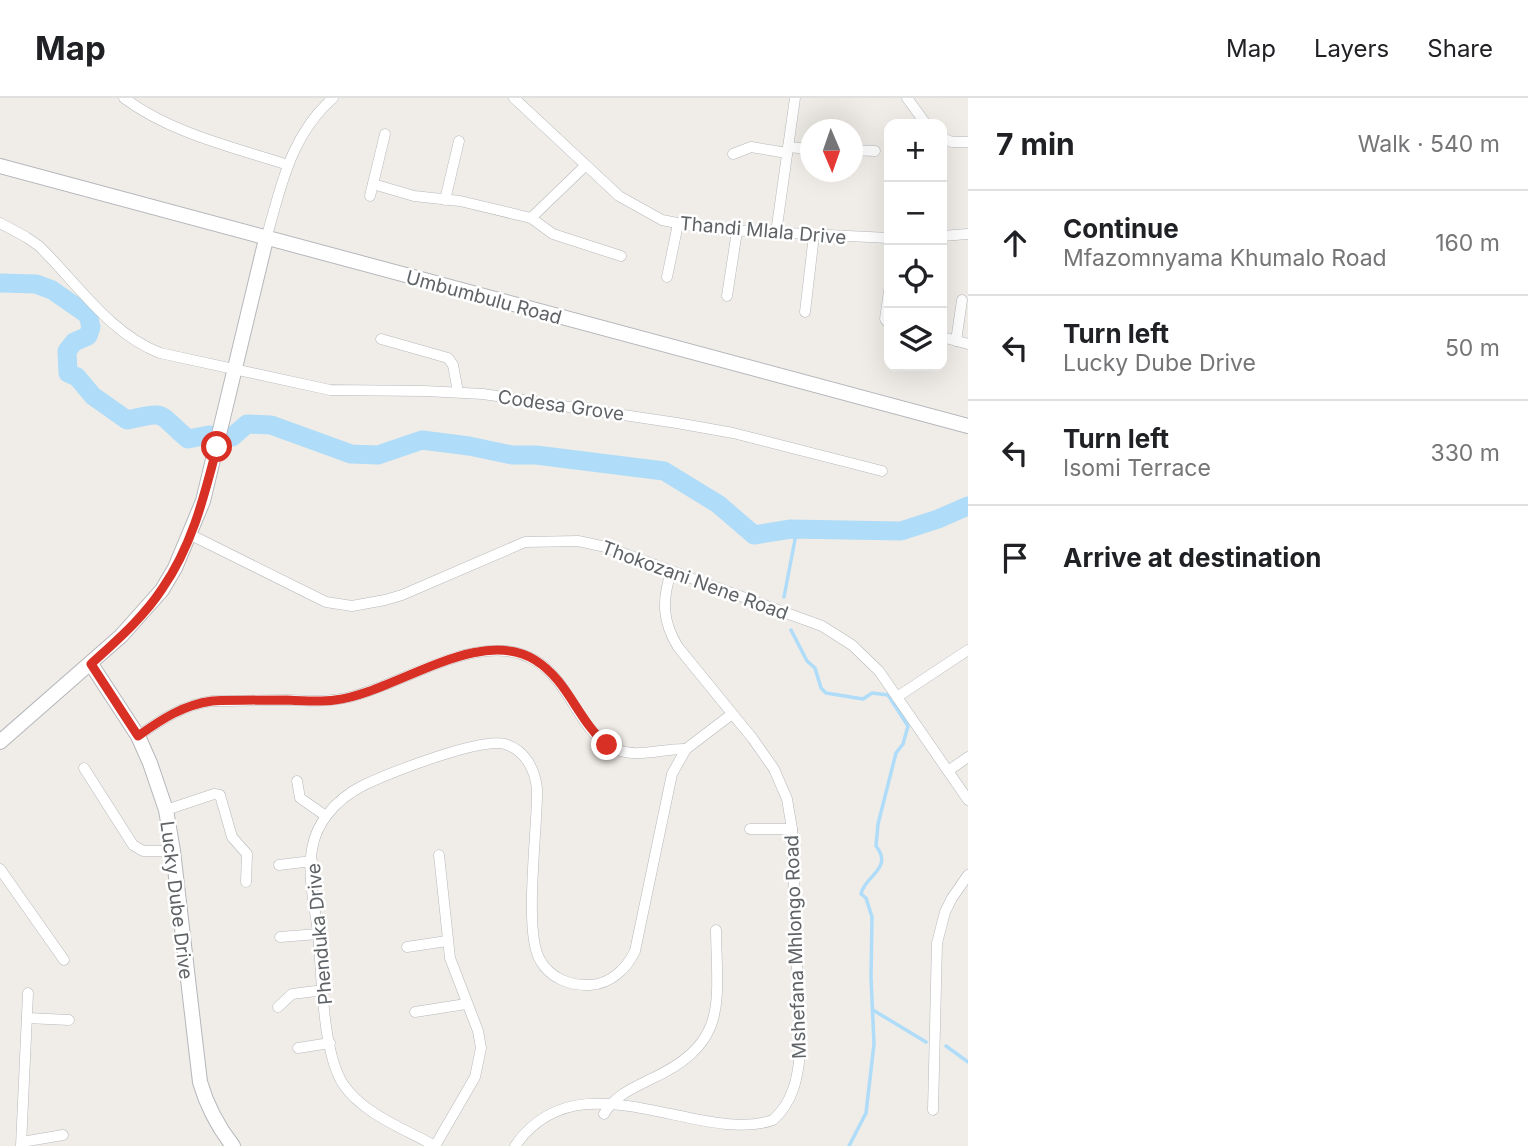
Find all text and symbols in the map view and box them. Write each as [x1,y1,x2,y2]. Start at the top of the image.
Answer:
text: Map [35,28,106,68]
text: Map [1226,34,1276,63]
text: Layers [1314,34,1389,63]
text: Share [1427,34,1493,63]
north arrow [800,119,863,182]
map controls [884,119,947,371]
button: + [884,119,947,182]
text: 7 min [996,126,1075,162]
text: Walk · 540 m [1358,130,1500,158]
button: − [884,182,947,245]
street label: Thandi Mlala Drive [679,212,847,249]
text: Continue [1063,213,1179,244]
icon: ahead [996,224,1034,262]
text: 160 m [1435,229,1500,257]
text: Mfazomnyama Khumalo Road [1063,244,1387,272]
button: locate [884,245,947,308]
street label: Umbumbulu Road [404,266,564,329]
button: layers [884,308,947,371]
text: Turn left [1063,318,1169,349]
icon: left [996,329,1034,367]
text: 50 m [1445,334,1500,362]
text: Lucky Dube Drive [1063,349,1256,377]
street label: Codesa Grove [496,385,626,426]
text: Turn left [1063,423,1169,454]
route start [201,431,232,462]
icon: left [996,434,1034,472]
text: 330 m [1430,439,1500,467]
text: Isomi Terrace [1063,454,1211,482]
street label: Thokozani Nene Road [598,536,791,625]
icon: arrive [996,539,1034,577]
text: Arrive at destination [1063,542,1322,573]
route end [591,729,622,760]
street label: Lucky Dube Drive [155,820,198,981]
street label: Mshefana Mhlongo Road [780,835,811,1059]
street label: Phenduka Drive [302,862,337,1006]

